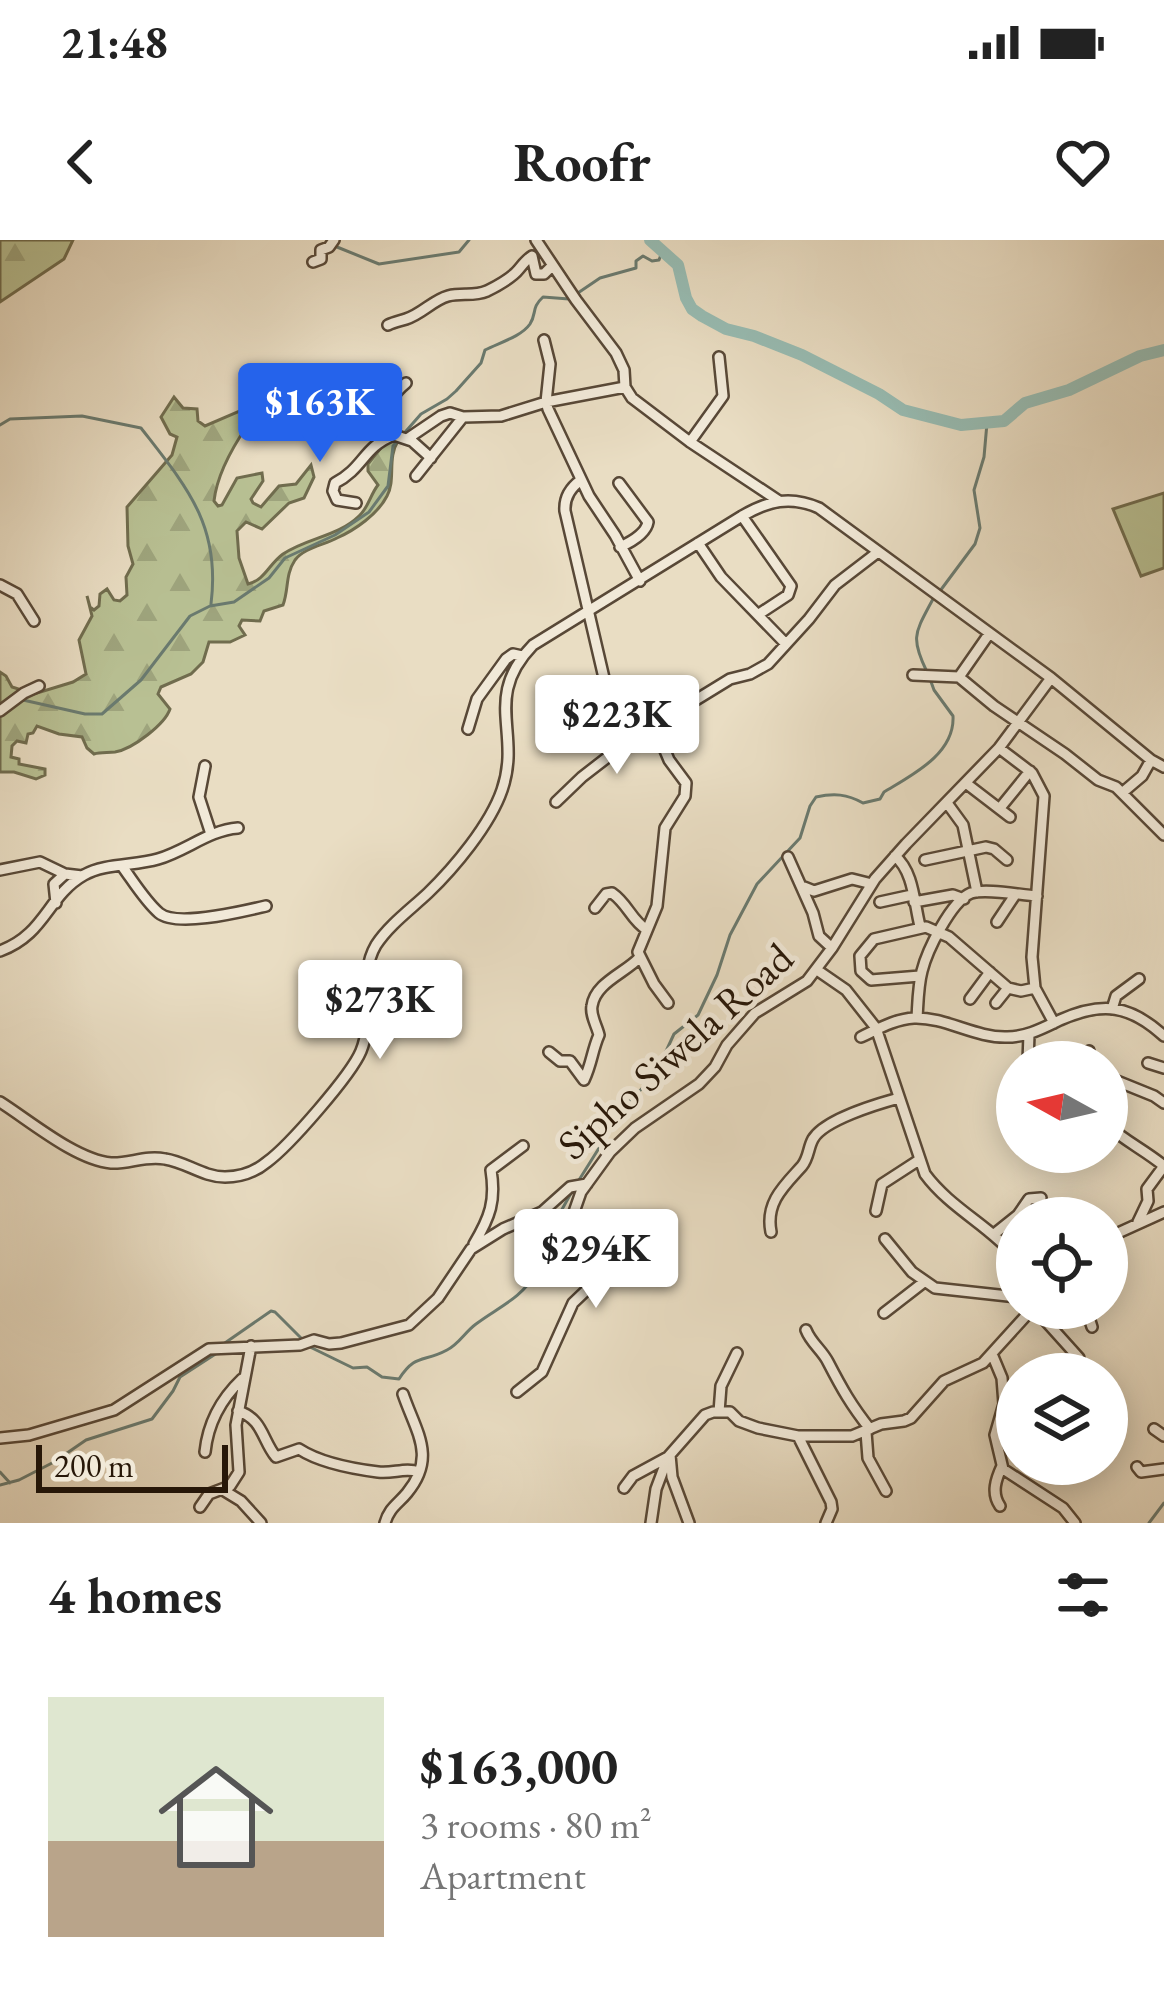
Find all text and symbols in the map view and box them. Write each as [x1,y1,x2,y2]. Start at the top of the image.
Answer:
text: 21:48 [60,13,168,71]
text: Roofr [513,127,651,197]
icon: back [48,129,114,195]
icon: heart [1050,129,1116,195]
pin: $163K [236,363,404,465]
text: $163K [265,376,375,427]
pin: $223K [533,675,701,777]
text: $223K [562,688,672,739]
street label: Sipho Siwela Road [546,930,805,1171]
pin: $273K [296,960,464,1062]
text: $273K [325,973,435,1024]
north arrow [996,1041,1128,1173]
map controls [996,1041,1128,1485]
button: locate [996,1197,1128,1329]
pin: $294K [512,1209,680,1311]
text: $294K [541,1222,651,1273]
button: layers [996,1353,1128,1485]
scale bar [36,1439,228,1492]
text: 200 m [54,1444,134,1487]
text: 4 homes [48,1562,222,1628]
icon: filters [1050,1562,1116,1628]
text: $163,000 [420,1733,618,1799]
icon: home [144,1745,288,1889]
text: 3 rooms · 80 m² [420,1799,652,1850]
text: Apartment [420,1850,586,1901]

